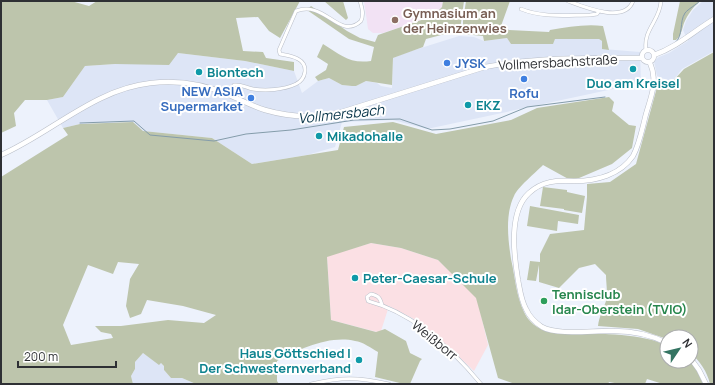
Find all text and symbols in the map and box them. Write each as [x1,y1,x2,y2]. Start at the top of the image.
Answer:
place label: Gymnasium an der Heinzenwies [403,4,507,37]
marker: Gymnasium an der Heinzenwies [390,15,400,25]
street label: Vollmersbachstraße [498,50,619,74]
place label: JYSK [455,54,487,72]
marker: JYSK [442,58,452,68]
place label: Biontech [207,63,264,81]
marker: Duo am Kreisel [628,64,638,74]
marker: Biontech [194,67,204,77]
marker: Rofu [519,74,529,84]
place label: Duo am Kreisel [586,74,680,92]
place label: NEW ASIA Supermarket [161,82,243,115]
place label: Rofu [509,84,539,102]
marker: NEW ASIA Supermarket [246,93,256,103]
place label: EKZ [476,96,501,114]
water label: Vollmersbach [297,99,386,127]
marker: EKZ [463,100,473,110]
place label: Mikadohalle [327,127,403,145]
marker: Mikadohalle [314,131,324,141]
place label: Peter-Caesar-Schule [363,269,497,287]
marker: Peter-Caesar-Schule [350,273,360,283]
place label: Tennisclub Idar-Oberstein (TVIO) [552,285,687,318]
marker: Tennisclub Idar-Oberstein (TVIO) [539,296,549,306]
street label: Weißborr [408,316,462,364]
north arrow [659,329,699,369]
text: N [679,335,696,351]
scale bar [18,343,116,369]
place label: Haus Göttschied | Der Schwesternverband [199,344,351,377]
text: 200 m [24,348,58,365]
marker: Haus Göttschied | Der Schwesternverband [354,355,364,365]

